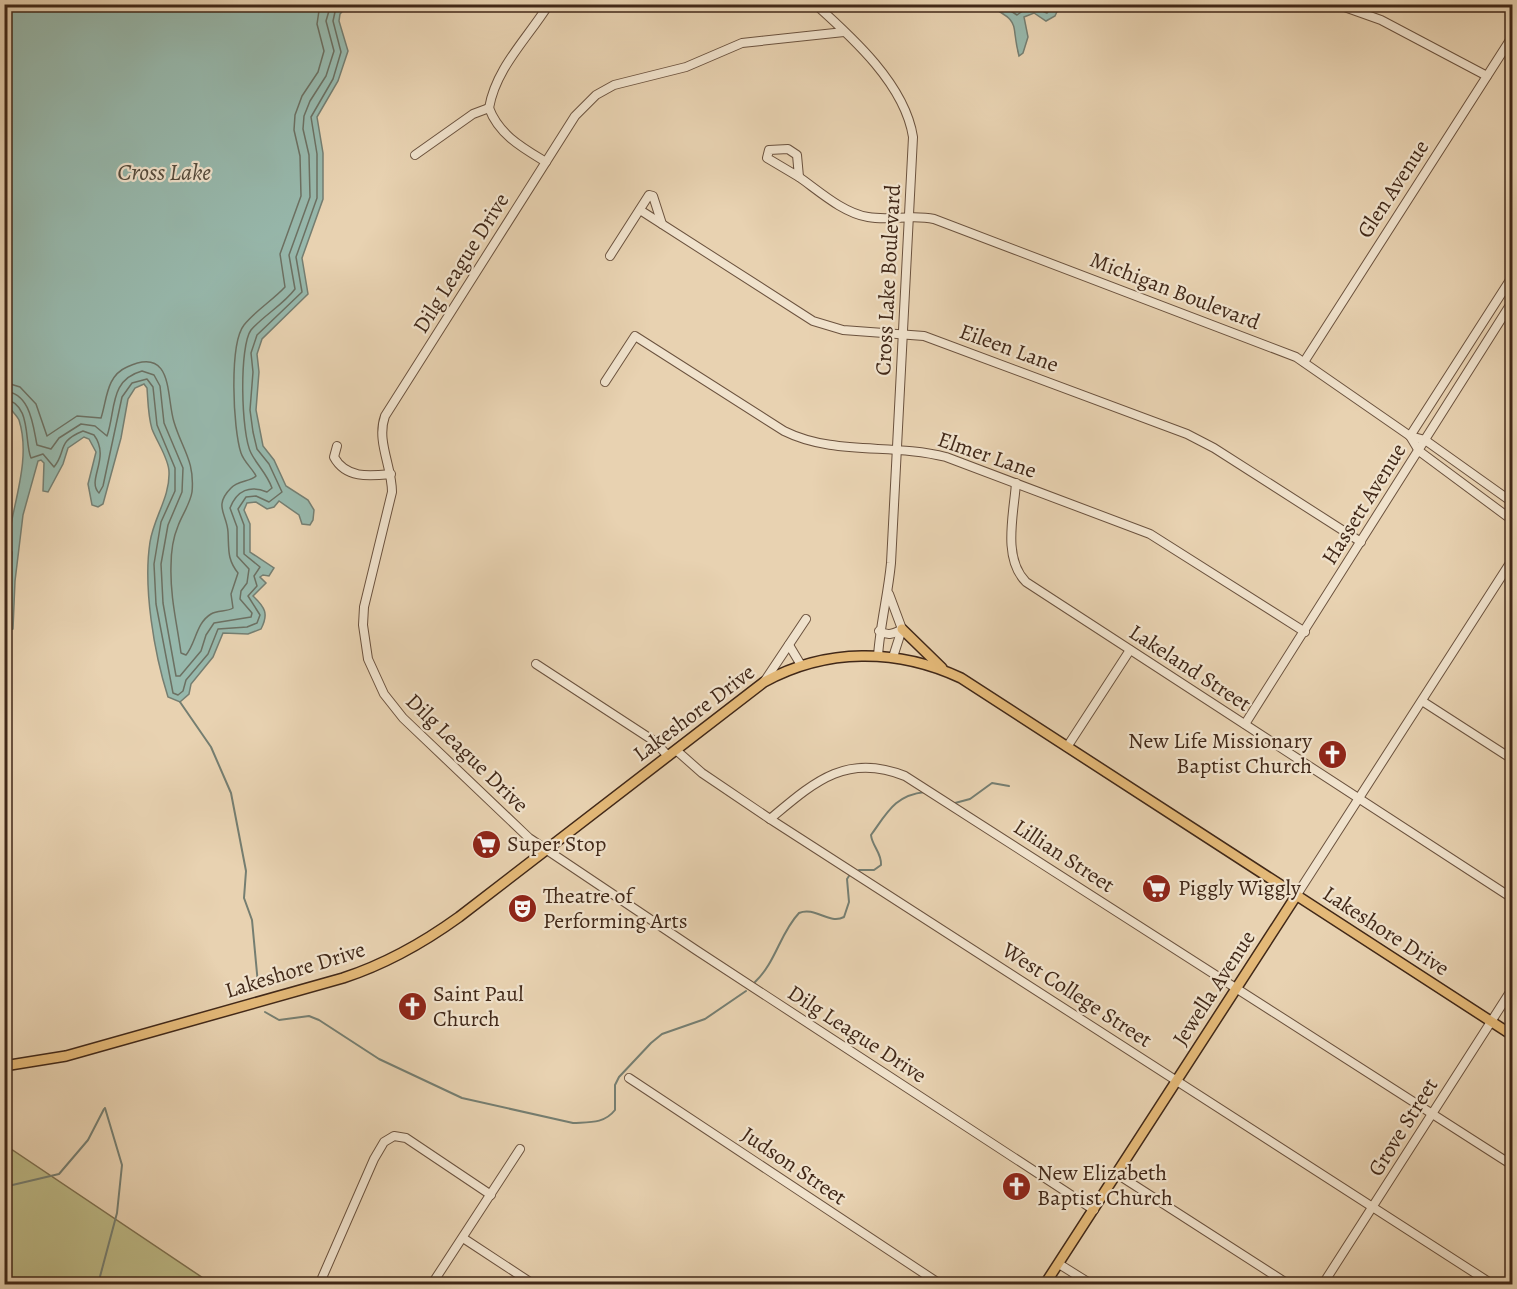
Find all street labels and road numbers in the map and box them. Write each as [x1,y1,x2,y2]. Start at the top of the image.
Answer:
street label: Glen Avenue [1350,134,1436,244]
street label: Cross Lake Boulevard [868,183,908,376]
street label: Dilg League Drive [406,187,516,339]
street label: Michigan Boulevard [1086,245,1265,337]
street label: Eileen Lane [955,316,1063,380]
street label: Elmer Lane [934,424,1040,486]
street label: Hassett Avenue [1315,437,1413,571]
street label: Lakeland Street [1123,617,1257,719]
street label: Lakeshore Drive [627,657,761,769]
street label: Dilg League Drive [399,687,535,819]
street label: Lillian Street [1008,812,1120,900]
street label: Lakeshore Drive [1317,879,1455,983]
street label: Jewella Avenue [1165,924,1263,1052]
street label: Lakeshore Drive [221,934,369,1006]
street label: West College Street [995,935,1158,1055]
street label: Dilg League Drive [782,978,932,1090]
street label: Grove Street [1361,1072,1445,1182]
street label: Judson Street [736,1120,852,1212]

